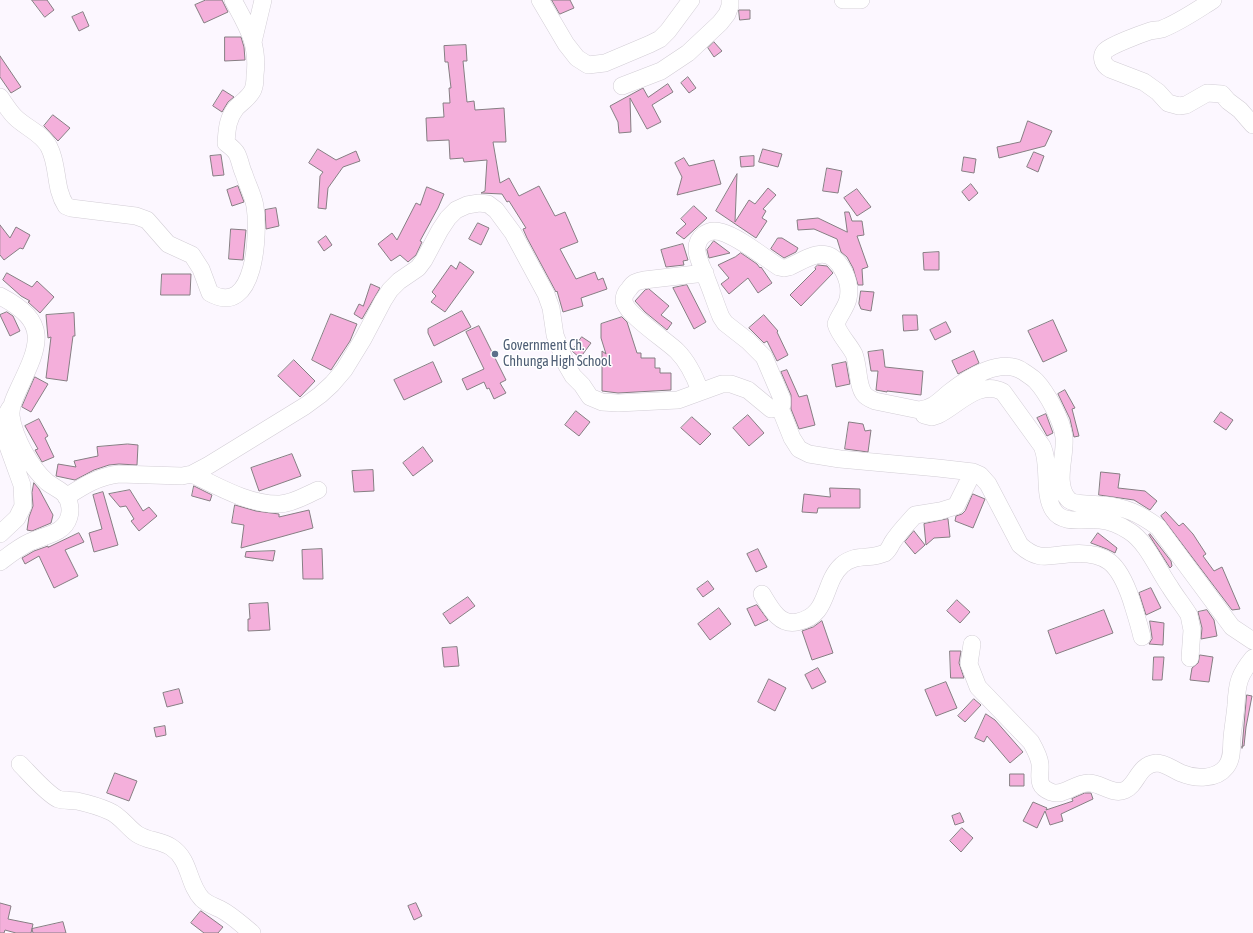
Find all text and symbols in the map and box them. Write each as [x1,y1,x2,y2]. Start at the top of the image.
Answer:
place label: Government Ch. Chhunga High School [503,338,611,370]
marker: Government Ch. Chhunga High School [490,349,500,359]

